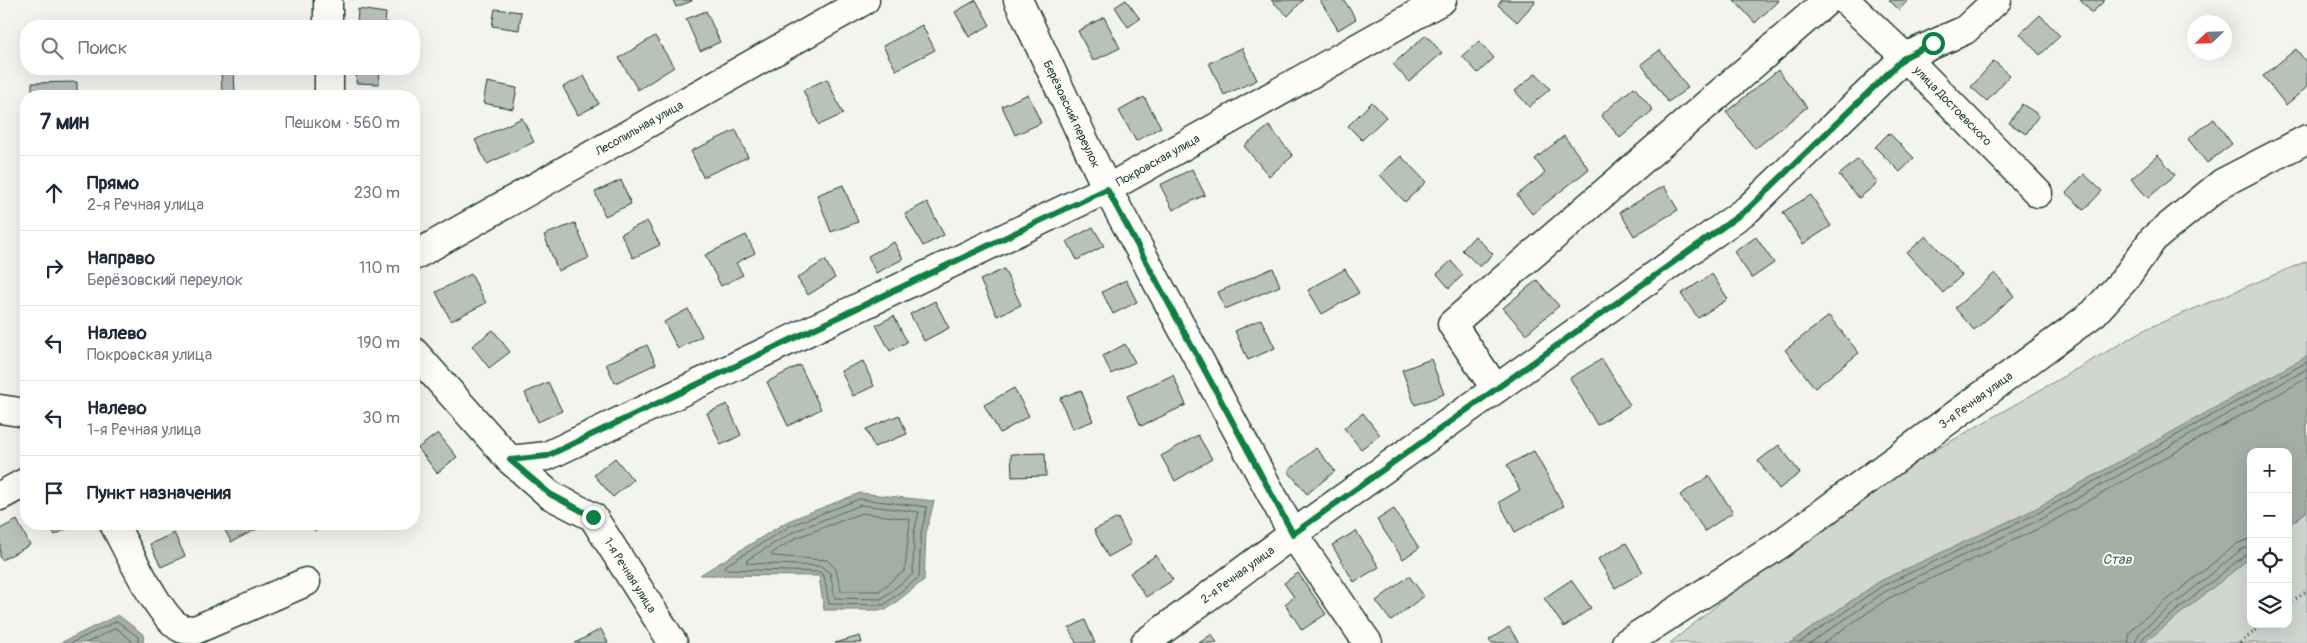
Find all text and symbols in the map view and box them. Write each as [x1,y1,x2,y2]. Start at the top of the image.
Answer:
north arrow [2187,15,2232,60]
search box [20,20,420,75]
route start [1922,32,1945,55]
icon: search [38,34,66,62]
text: Поиск [78,36,128,60]
street label: Берёзовский переулок [1040,58,1103,170]
street label: улица Достоевского [1910,62,1995,149]
street label: Лесопильная улица [592,97,686,160]
text: 7 мин [40,109,89,136]
text: Пешком · 560 m [285,113,400,133]
street label: Покровская улица [1113,130,1203,190]
text: Прямо [87,171,139,195]
icon: ahead [40,179,68,207]
text: 230 m [354,183,400,203]
text: 2-я Речная улица [87,195,204,215]
text: Направо [87,246,155,270]
icon: right [40,254,68,282]
text: 110 m [359,258,400,278]
text: Берёзовский переулок [87,270,243,290]
text: Налево [87,321,147,345]
icon: left [40,329,68,357]
text: 190 m [357,333,400,353]
text: Покровская улица [87,345,212,365]
street label: 3-я Речная улица [1936,368,2016,432]
text: Налево [87,396,147,420]
icon: left [40,404,68,432]
text: 30 m [362,408,400,428]
text: 1-я Речная улица [87,420,201,440]
map controls [2247,448,2292,628]
button: + [2247,448,2292,493]
icon: arrive [40,479,68,507]
text: Пункт назначения [87,481,231,505]
button: − [2247,493,2292,538]
route end [582,506,605,529]
street label: 1-я Речная улица [601,535,660,616]
button: locate [2247,538,2292,583]
street label: 2-я Речная улица [1198,542,1278,607]
water label: Став [2102,551,2133,568]
button: layers [2247,583,2292,628]

